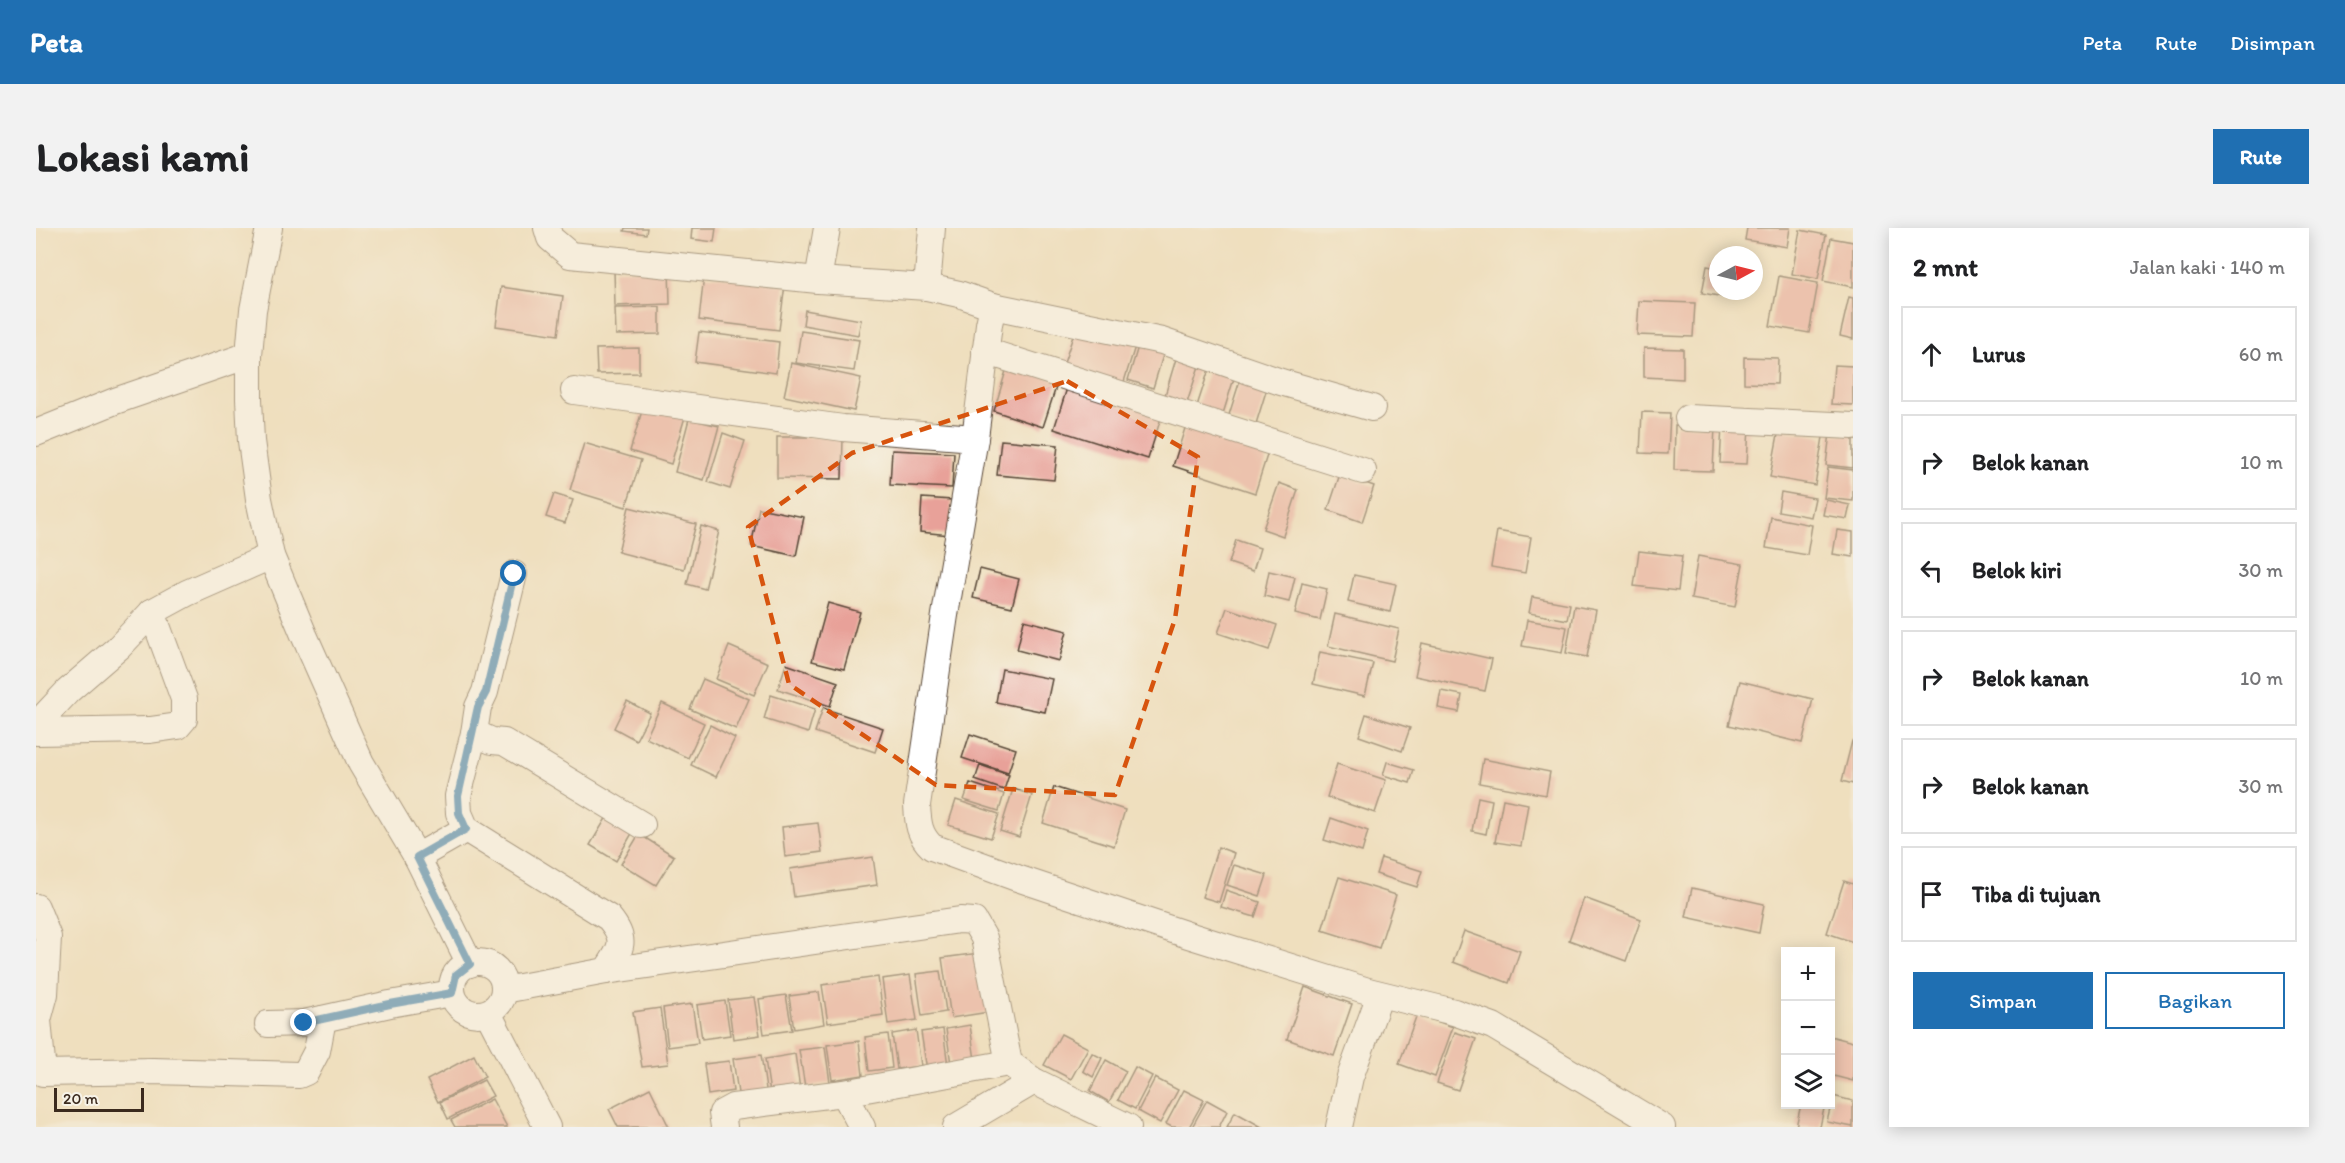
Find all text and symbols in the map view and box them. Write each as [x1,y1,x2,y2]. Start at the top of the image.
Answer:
text: Peta [30,25,83,59]
text: Peta [2082,30,2122,55]
text: Rute [2155,30,2197,55]
text: Disimpan [2230,30,2315,55]
button: Rute [2213,129,2309,184]
text: Lokasi kami [36,131,250,182]
north arrow [1709,246,1763,300]
text: 2 mnt [1913,251,1978,283]
text: Jalan kaki · 140 m [2130,255,2285,279]
icon: ahead [1915,338,1948,371]
text: Lurus [1972,341,2026,368]
text: 60 m [2239,342,2283,366]
icon: right [1915,446,1948,479]
text: Belok kanan [1972,449,2089,476]
text: 10 m [2240,450,2283,474]
icon: left [1915,554,1948,587]
text: Belok kiri [1972,557,2062,584]
text: 30 m [2238,558,2283,582]
route start [500,560,526,586]
icon: right [1915,662,1948,695]
text: Belok kanan [1972,665,2089,692]
text: 10 m [2240,666,2283,690]
icon: right [1915,770,1948,803]
text: Belok kanan [1972,773,2089,800]
text: 30 m [2238,774,2283,798]
icon: arrive [1915,878,1948,911]
text: Tiba di tujuan [1972,881,2101,908]
map controls [1781,947,1835,1109]
button: + [1781,947,1835,1001]
button: Simpan [1913,972,2093,1029]
button: Bagikan [2105,972,2285,1029]
button: − [1781,1001,1835,1055]
route end [290,1009,316,1035]
button: layers [1781,1055,1835,1109]
scale bar [54,1085,144,1112]
text: 20 m [63,1089,98,1108]

